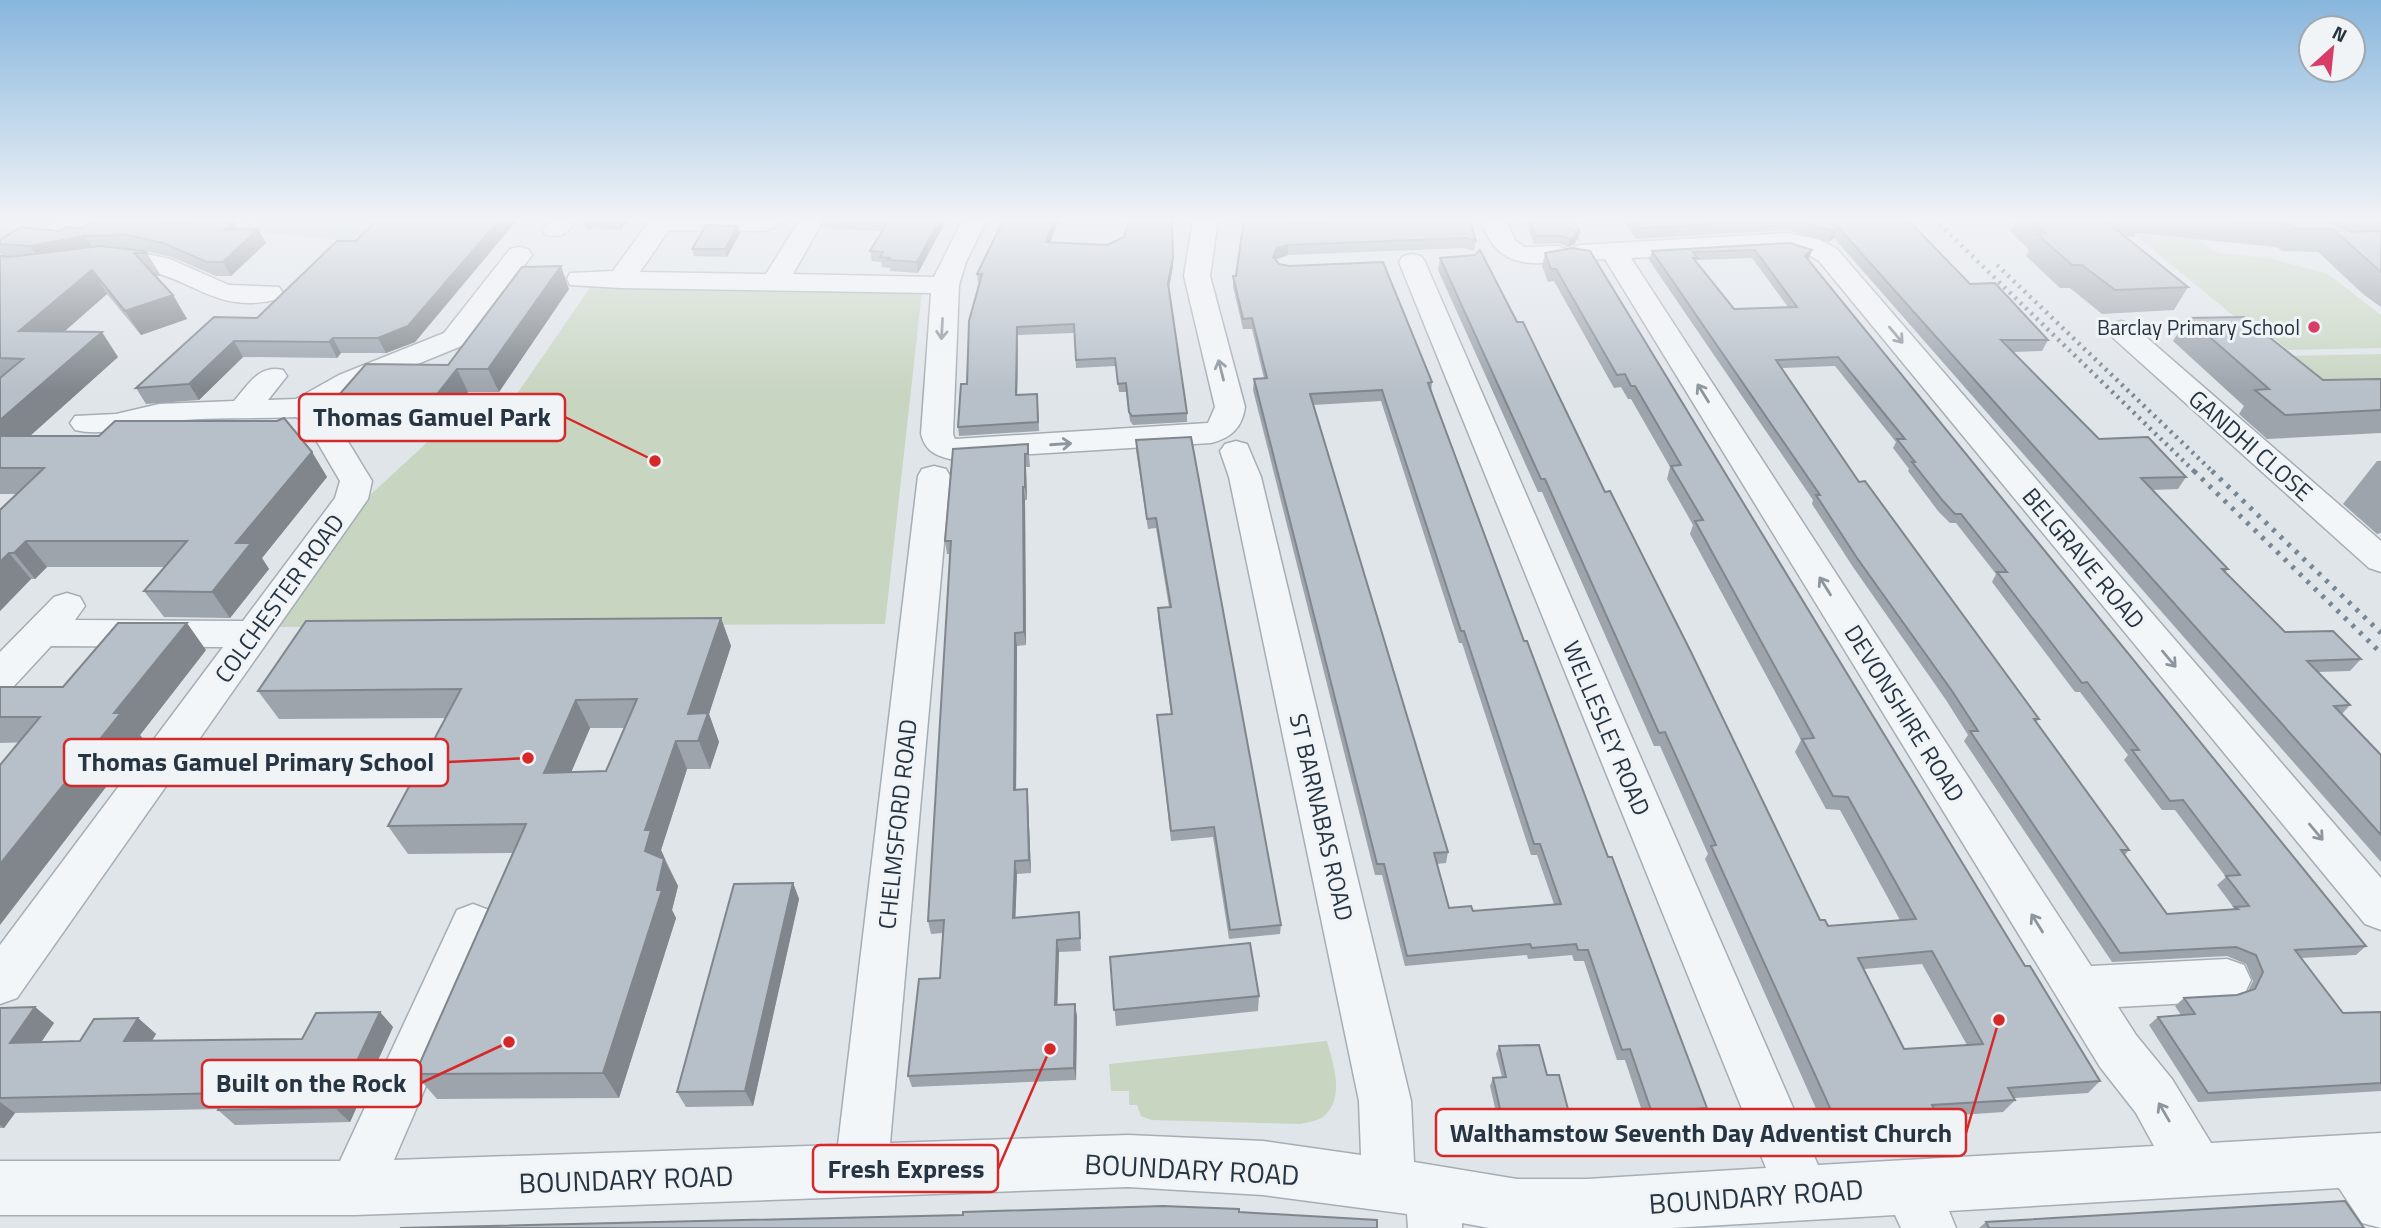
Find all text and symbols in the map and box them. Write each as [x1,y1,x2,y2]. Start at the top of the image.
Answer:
north arrow [2297,14,2367,84]
text: N [2327,17,2352,49]
place label: Barclay Primary School [2097,311,2300,343]
one-way arrow [935,318,948,340]
marker: Barclay Primary School [2306,319,2322,335]
one-way arrow [1888,326,1904,344]
one-way arrow [1214,359,1227,382]
street label: GANDHI CLOSE [2181,381,2321,509]
one-way arrow [1696,384,1710,404]
callout: Thomas Gamuel Park [299,394,565,441]
text: Thomas Gamuel Park [313,397,552,436]
one-way arrow [1049,437,1072,450]
street label: BELGRAVE ROAD [2014,479,2154,637]
street label: COLCHESTER ROAD [205,506,353,690]
one-way arrow [1817,576,1831,596]
street label: DEVONSHIRE ROAD [1836,617,1974,809]
street label: WELLESLEY ROAD [1554,635,1660,821]
one-way arrow [2161,649,2177,667]
street label: ST BARNABAS ROAD [1281,710,1363,924]
street label: CHELMSFORD ROAD [868,717,926,931]
callout: Thomas Gamuel Primary School [64,739,448,786]
text: Thomas Gamuel Primary School [78,742,434,781]
one-way arrow [2308,823,2323,841]
one-way arrow [2030,914,2045,933]
callout: Built on the Rock [202,1060,421,1107]
text: Built on the Rock [216,1063,407,1102]
one-way arrow [2156,1102,2170,1122]
callout: Walthamstow Seventh Day Adventist Church [1436,1109,1966,1156]
text: Walthamstow Seventh Day Adventist Church [1450,1113,1952,1152]
street label: BOUNDARY ROAD [1083,1142,1301,1196]
callout: Fresh Express [813,1145,998,1192]
text: Fresh Express [827,1149,985,1188]
street label: BOUNDARY ROAD [518,1154,734,1204]
street label: BOUNDARY ROAD [1647,1167,1865,1225]

